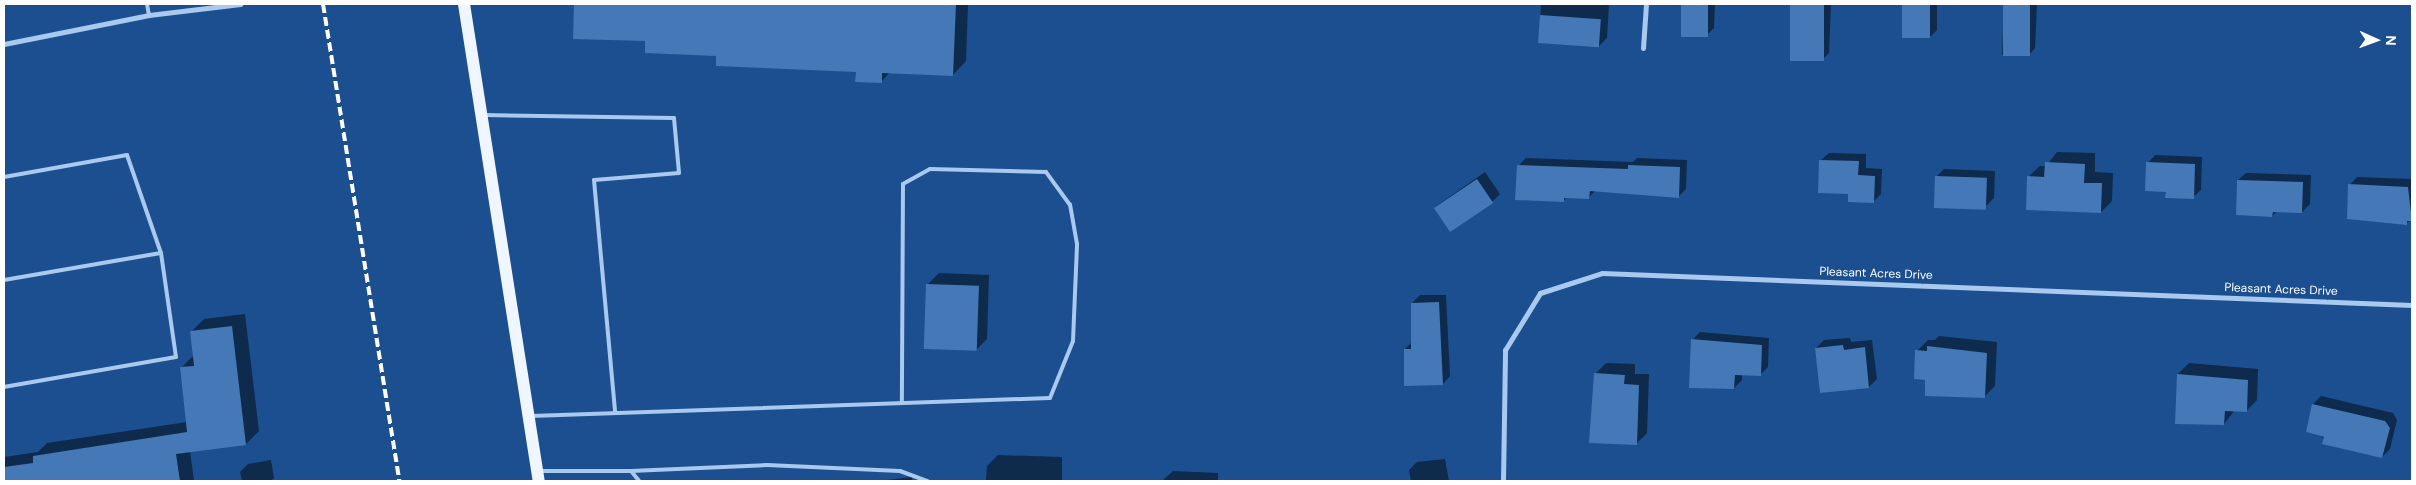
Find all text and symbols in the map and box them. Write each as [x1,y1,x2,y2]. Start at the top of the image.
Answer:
north arrow [2351,15,2401,65]
text: N [2382,35,2400,46]
street label: Pleasant Acres Drive [1819,265,1933,283]
street label: Pleasant Acres Drive [2224,281,2338,299]

